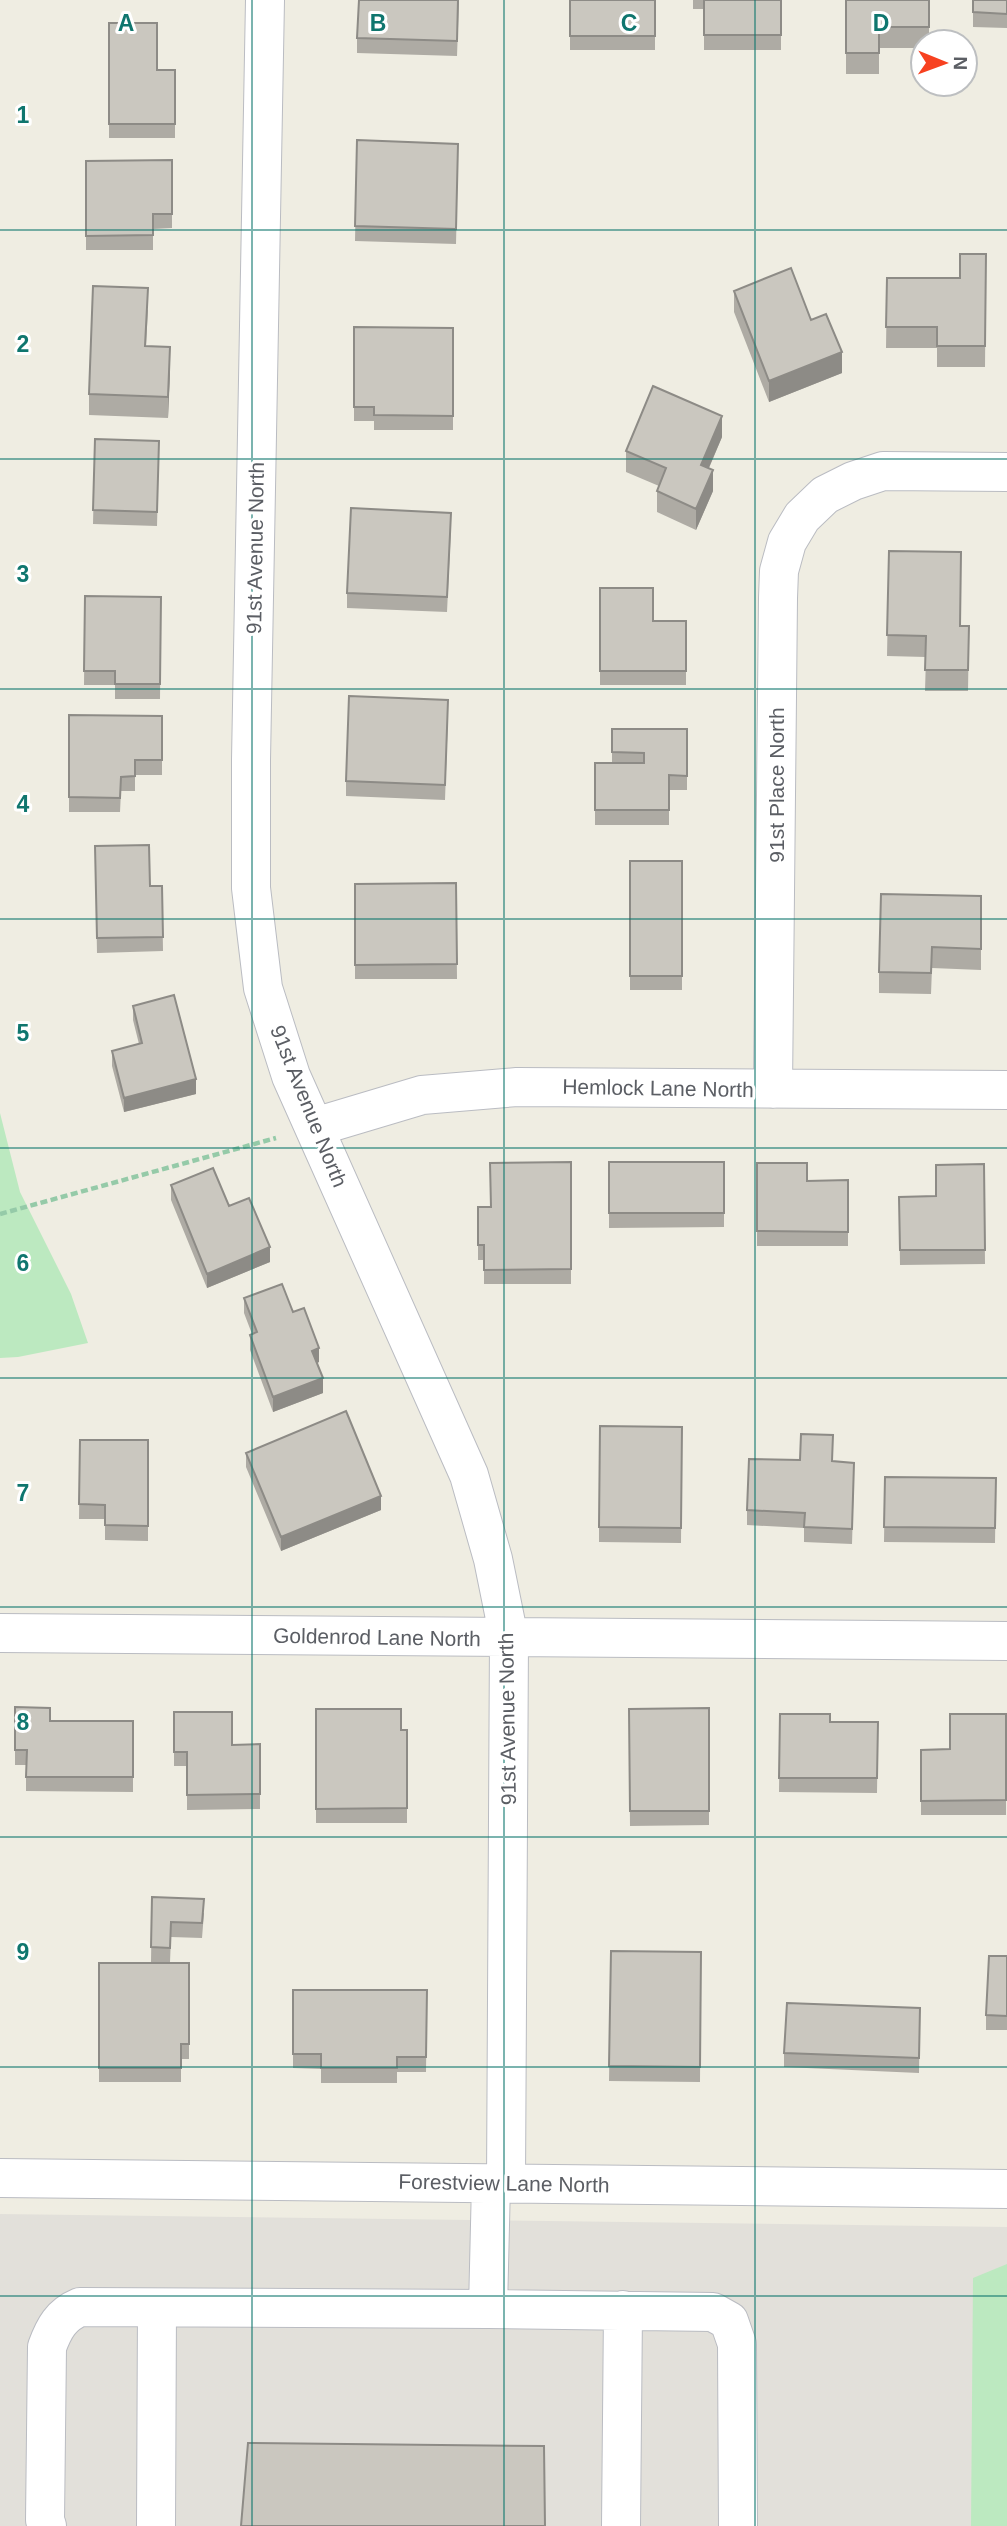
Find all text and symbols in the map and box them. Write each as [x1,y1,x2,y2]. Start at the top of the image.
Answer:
text: A [118,10,134,36]
text: B [370,10,386,36]
text: C [621,10,637,36]
text: D [873,10,889,36]
north arrow [909,28,979,98]
text: N [950,56,971,70]
text: 1 [17,102,30,128]
text: 2 [17,331,29,357]
street label: 91st Avenue North [242,462,268,634]
text: 3 [17,561,29,587]
street label: 91st Place North [765,707,788,863]
text: 4 [17,791,30,817]
text: 5 [17,1020,30,1046]
street label: 91st Avenue North [266,1022,352,1190]
street label: Hemlock Lane North [562,1075,754,1101]
text: 6 [17,1250,29,1276]
text: 7 [17,1480,29,1506]
street label: Goldenrod Lane North [273,1624,481,1650]
street label: 91st Avenue North [494,1633,520,1805]
text: 8 [17,1709,30,1735]
text: 9 [17,1939,29,1965]
street label: Forestview Lane North [398,2170,610,2196]

